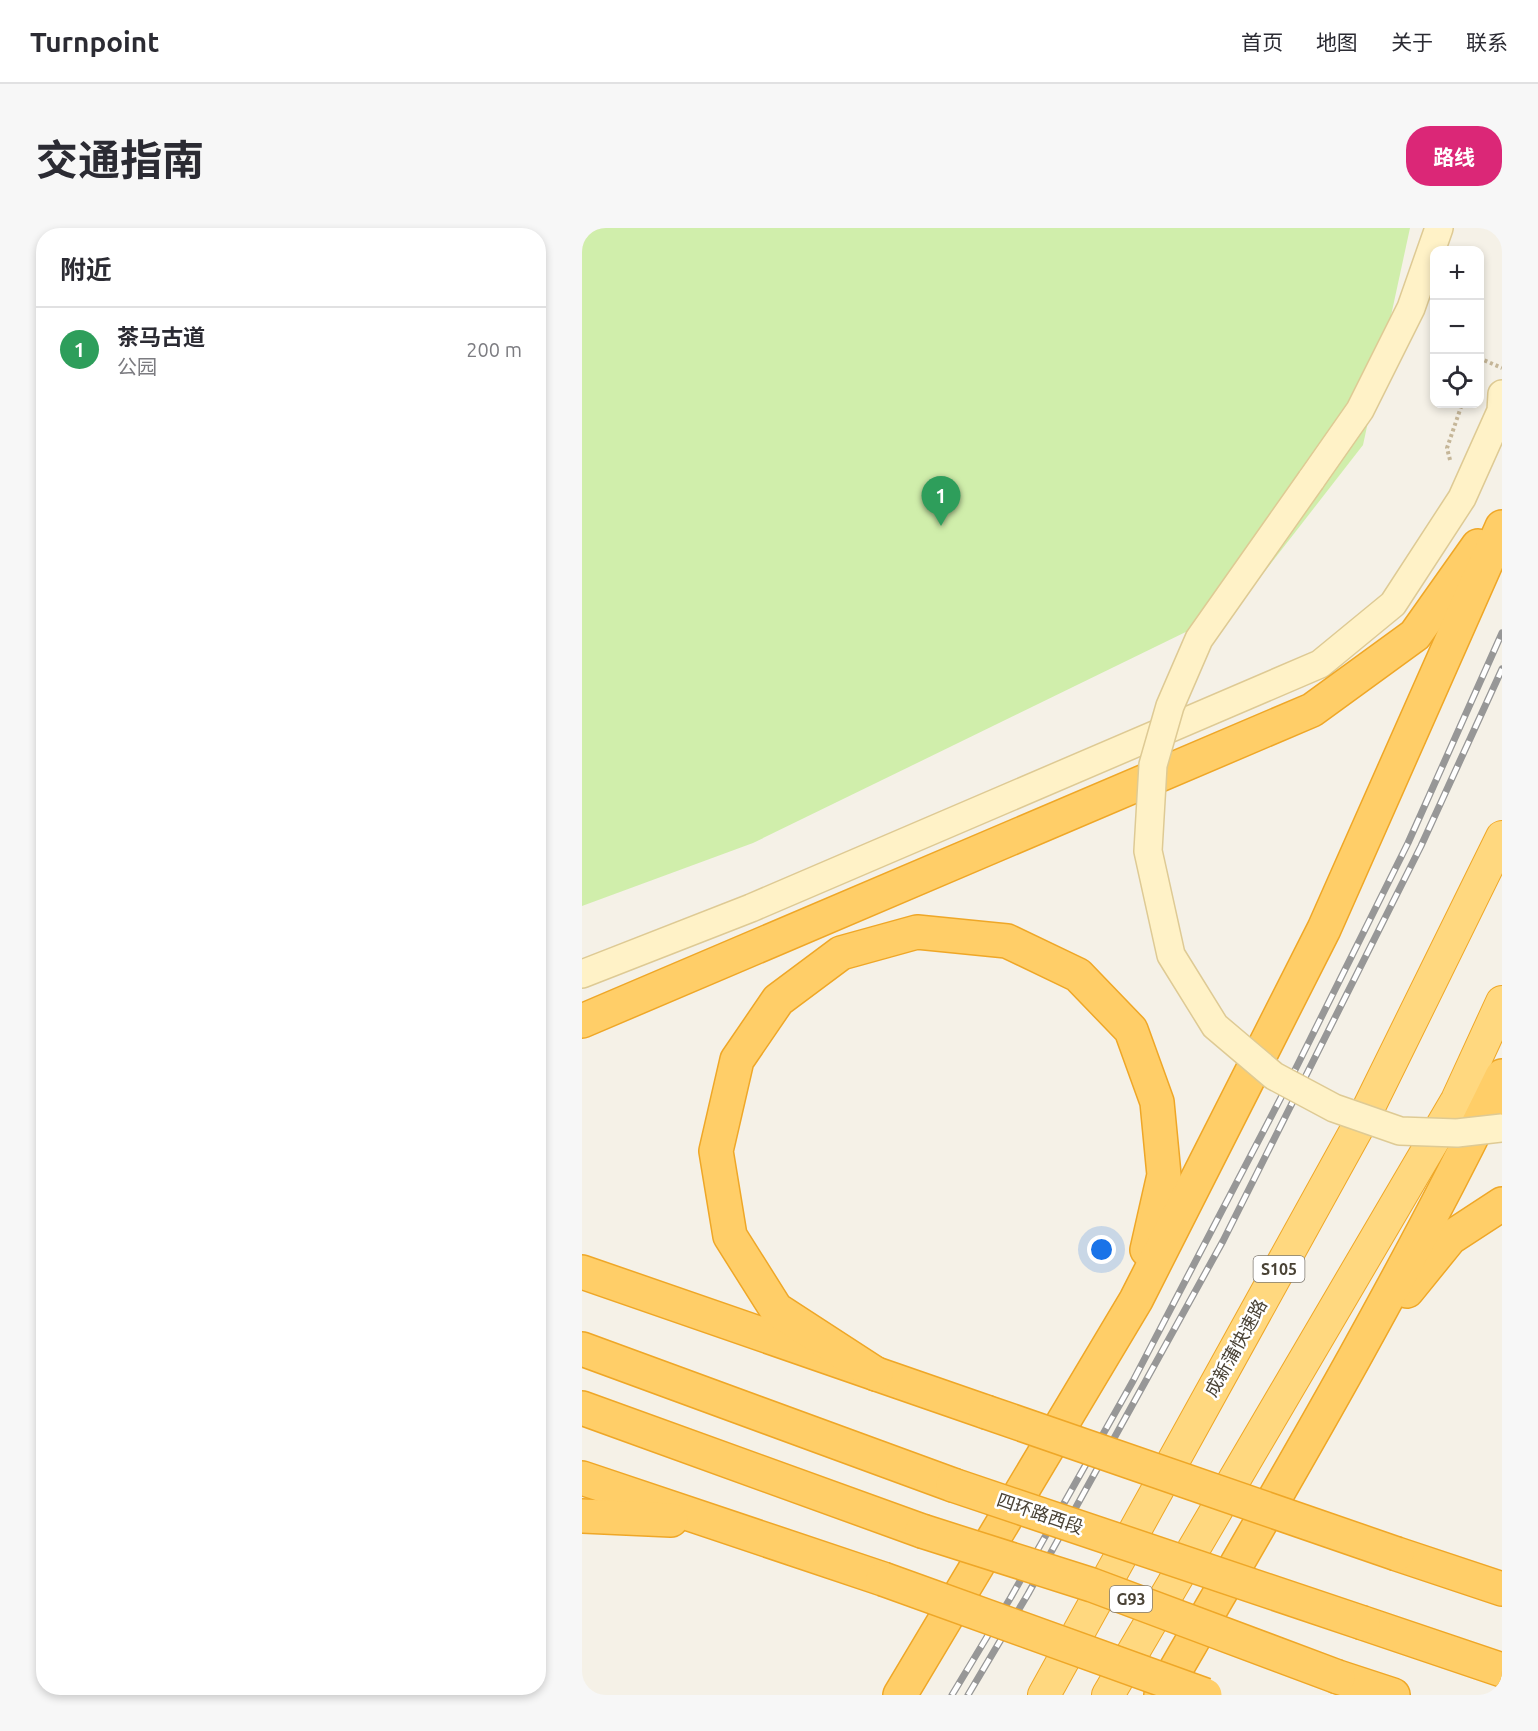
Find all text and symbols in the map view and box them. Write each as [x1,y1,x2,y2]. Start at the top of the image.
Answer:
text: Turnpoint [30,26,159,57]
text: 首页 [1241,30,1283,54]
text: 地图 [1316,30,1358,54]
text: 关于 [1391,30,1433,54]
text: 联系 [1466,30,1508,54]
button: 路线 [1406,126,1502,186]
text: 交通指南 [36,136,204,183]
map controls [1430,246,1484,408]
button: + [1430,246,1484,300]
text: 附近 [60,255,112,284]
button: − [1430,300,1484,354]
text: 茶马古道 [117,324,205,349]
text: 1 [74,338,85,361]
text: 200 m [466,338,522,361]
button: locate [1430,354,1484,408]
text: 公园 [117,355,157,378]
pin: 1 [922,476,960,526]
your location [1087,1235,1116,1264]
road number: S105 [1254,1256,1304,1282]
street label: 成新蒲快速路 [1200,1295,1270,1400]
street label: 四环路西段 [995,1489,1086,1537]
road number: G93 [1110,1586,1152,1612]

